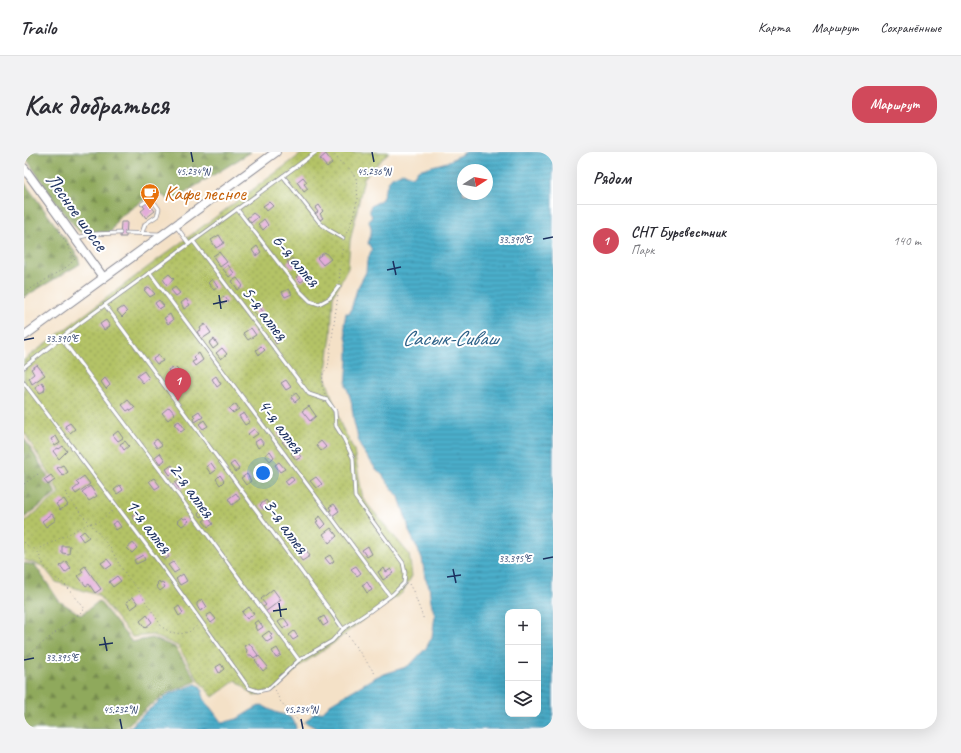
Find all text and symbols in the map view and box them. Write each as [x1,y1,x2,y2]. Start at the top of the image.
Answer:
text: Trailo [20,16,56,40]
text: Карта [758,19,790,36]
text: Маршрут [812,19,858,36]
text: Сохранённые [880,19,941,36]
button: Маршрут [852,86,937,123]
text: Как добраться [24,87,169,122]
north arrow [457,164,493,200]
text: 45.234°N [176,165,212,178]
text: 45.236°N [357,165,393,178]
street label: Лесное шоссе [40,168,115,257]
text: Рядом [593,168,631,189]
place label: Кафе лесное [164,181,247,206]
cafe icon: Кафе лесное [139,182,161,210]
text: СНТ Буревестник [631,223,726,242]
street label: 6-я аллея [266,228,326,293]
text: 33.390°E [499,233,533,246]
text: 1 [603,233,609,249]
text: 140 m [893,233,921,249]
text: Парк [631,242,654,258]
street label: 5-я аллея [236,281,294,346]
water label: Сасык-Сиваш [402,325,501,351]
text: 33.390°E [46,332,80,345]
pin: 1 [165,368,191,401]
street label: 4-я аллея [252,394,310,459]
street label: 2-я аллея [164,457,221,523]
your location [253,463,273,483]
street label: 3-я аллея [258,493,315,559]
street label: 1-я аллея [120,494,178,559]
text: 33.395°E [499,552,533,565]
map controls [505,609,541,717]
button: + [505,609,541,645]
button: − [505,645,541,681]
text: 33.395°E [46,651,80,664]
button: layers [505,681,541,717]
text: 45.232°N [103,703,139,716]
text: 45.234°N [284,703,320,716]

